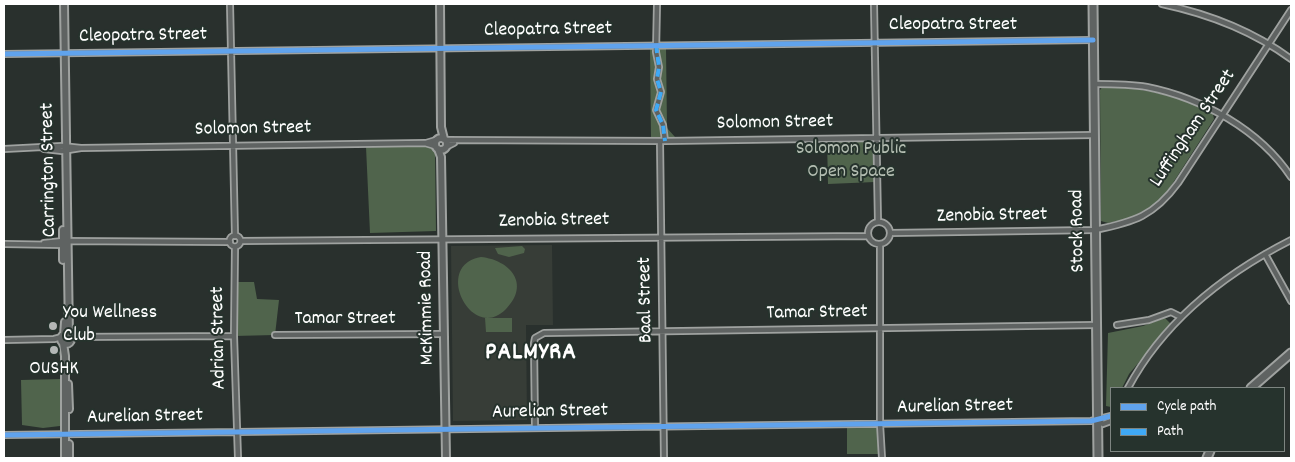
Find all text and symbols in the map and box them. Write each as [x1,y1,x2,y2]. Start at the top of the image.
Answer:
street label: Cleopatra Street [889,14,1017,38]
street label: Cleopatra Street [484,18,612,44]
street label: Cleopatra Street [79,24,207,50]
street label: Luffingham Street [1146,66,1242,192]
street label: Carrington Street [37,103,63,237]
street label: Solomon Street [717,111,833,137]
street label: Solomon Street [195,117,311,143]
park label: Solomon Public Open Space [796,138,906,185]
street label: Stock Road [1066,189,1092,273]
street label: Zenobia Street [936,204,1048,230]
street label: Zenobia Street [498,209,610,235]
street label: McKimmie Road [415,251,441,365]
street label: Baal Street [634,257,660,343]
street label: Adrian Street [207,286,233,390]
street label: Tamar Street [766,301,868,327]
place label: You Wellness Club [63,302,157,349]
street label: Tamar Street [294,308,396,332]
marker: You Wellness Club [47,320,59,332]
district label: PALMYRA [484,340,578,370]
marker: OUSHK [48,344,60,356]
place label: OUSHK [29,358,79,382]
legend [1110,387,1285,452]
street label: Aurelian Street [897,395,1013,421]
text: Cycle path [1157,396,1216,418]
street label: Aurelian Street [492,400,608,426]
street label: Aurelian Street [87,405,203,431]
text: Path [1157,421,1183,443]

